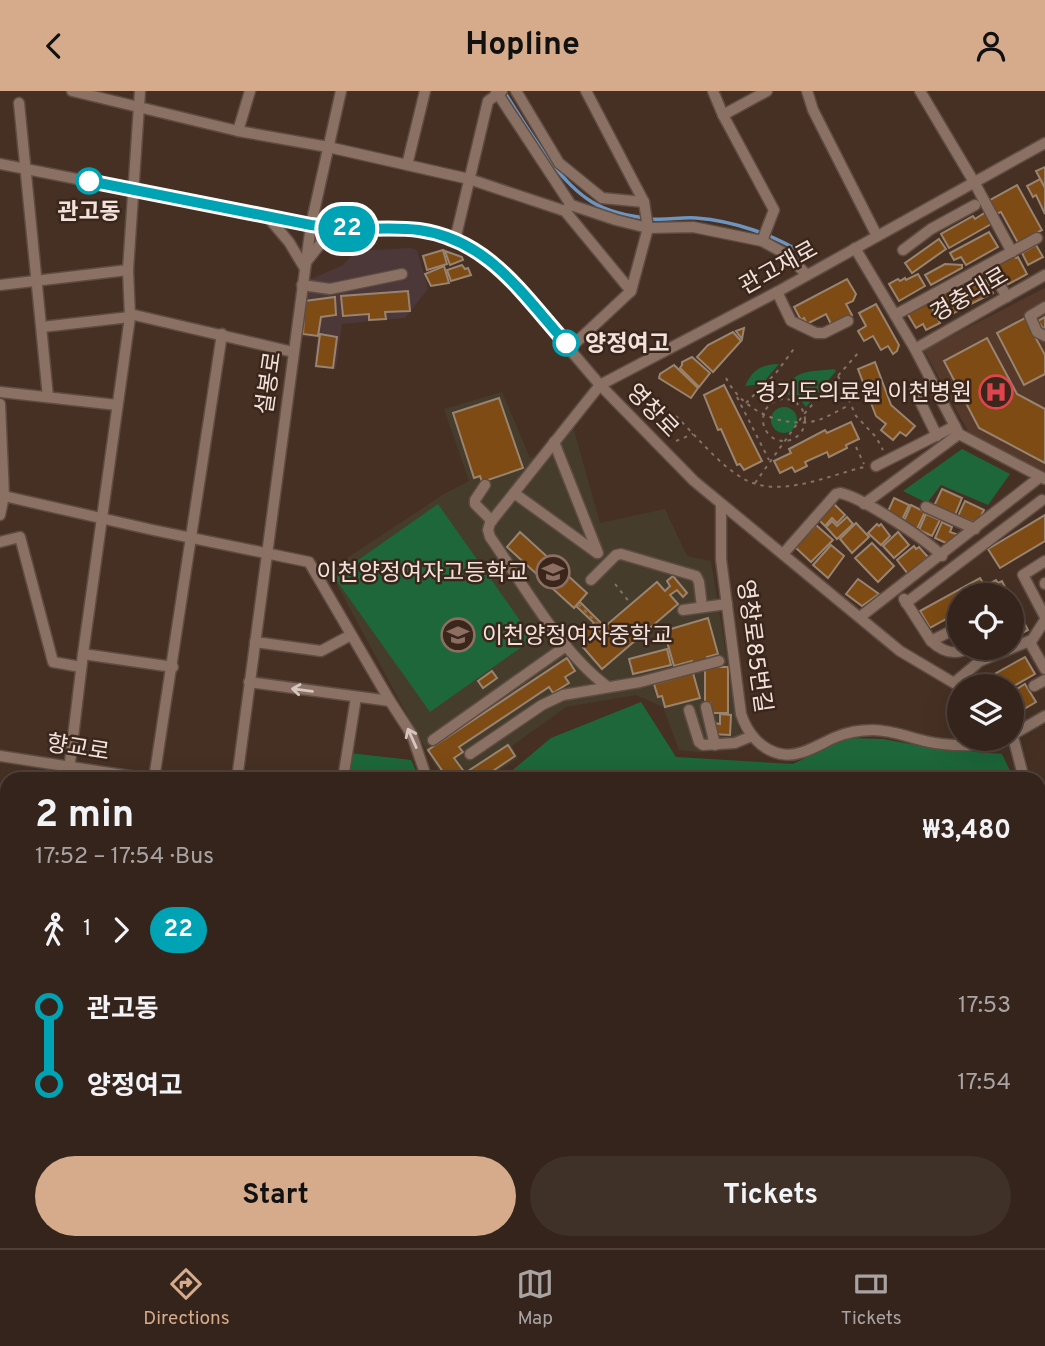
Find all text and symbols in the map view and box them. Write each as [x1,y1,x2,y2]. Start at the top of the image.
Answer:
text: Hopline [465,26,580,66]
icon: back [35,27,73,65]
icon: person [972,27,1010,65]
marker: 관고동 [76,168,102,194]
place label: 관고동 [57,199,121,228]
line badge: 22 [316,206,378,252]
text: 22 [332,214,362,244]
street label: 관고재로 [735,236,823,302]
street label: 경충대로 [926,262,1014,330]
marker: 양정여고 [553,330,579,356]
place label: 양정여고 [585,331,670,360]
street label: 설봉로 [252,350,289,417]
hospital icon: 경기도의료원 이천병원 [977,373,1015,411]
street label: 영창로 [619,379,684,445]
place label: 경기도의료원 이천병원 [755,380,972,409]
school or university icon: 이천양정여자고등학교 [534,553,572,591]
place label: 이천양정여자고등학교 [316,560,528,589]
street label: 영창로85번길 [729,578,776,715]
map controls [947,583,1024,751]
button: locate [947,583,1024,660]
school or university icon: 이천양정여자중학교 [439,616,477,654]
place label: 이천양정여자중학교 [482,623,672,652]
button: layers [947,674,1024,751]
one-way arrow [292,683,314,696]
one-way arrow [405,728,418,749]
street label: 향교로 [44,730,111,769]
text: 2 min [35,792,134,841]
text: ₩3,480 [923,815,1011,848]
text: 17:52 – 17:54 · Bus [35,843,214,872]
icon: walk [35,911,73,949]
icon: forward [102,911,140,949]
text: 1 [83,915,92,944]
text: 22 [164,915,193,945]
text: 17:53 [958,992,1011,1021]
text: 관고동 [87,994,159,1027]
text: 17:54 [957,1069,1011,1098]
text: 양정여고 [87,1071,183,1104]
button: Start [35,1156,516,1236]
button: Tickets [530,1156,1011,1236]
tab: Directions [143,1265,230,1331]
tab: Map [516,1265,554,1331]
tab: Tickets [841,1265,902,1331]

